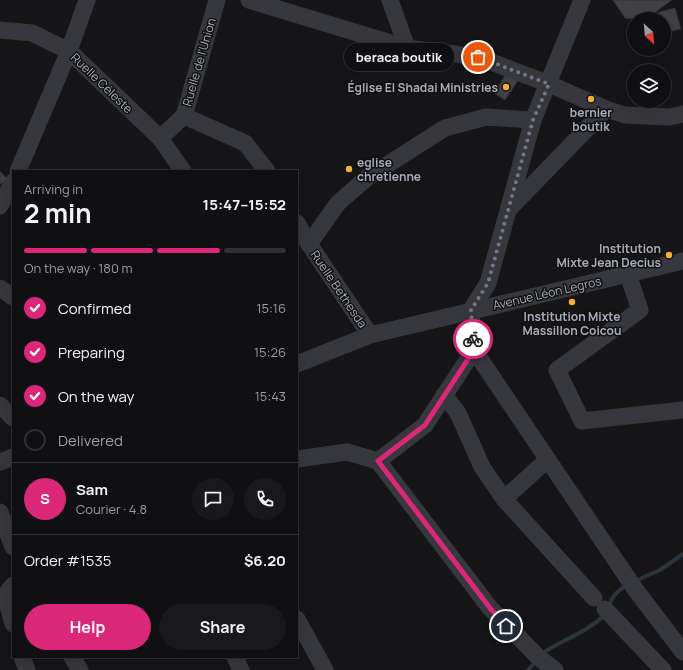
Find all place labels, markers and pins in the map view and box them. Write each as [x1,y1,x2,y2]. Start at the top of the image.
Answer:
pin [461,40,495,74]
callout: beraca boutik [344,43,454,71]
place label: Église El Shadai Ministries [347,79,498,96]
marker: Église El Shadai Ministries [501,82,511,92]
marker: bernier boutik [586,94,596,104]
place label: bernier boutik [570,104,612,135]
place label: eglise chretienne [357,154,421,185]
marker: eglise chretienne [344,164,354,174]
place label: Institution Mixte Jean Decius [557,240,661,271]
marker: Institution Mixte Jean Decius [664,250,674,260]
marker: Institution Mixte Massillon Coicou [567,297,577,307]
place label: Institution Mixte Massillon Coicou [523,308,621,339]
pin [489,609,523,643]

